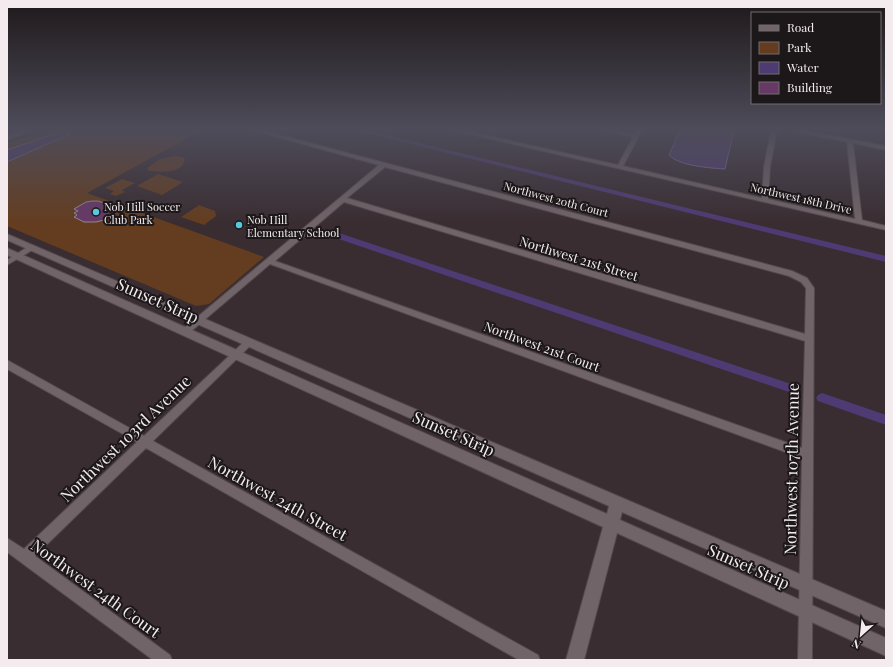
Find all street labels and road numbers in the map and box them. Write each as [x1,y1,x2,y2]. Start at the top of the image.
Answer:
street label: Northwest 20th Court [502,178,610,220]
street label: Northwest 18th Drive [749,179,854,217]
street label: Northwest 21st Street [518,232,641,284]
street label: Sunset Strip [114,273,202,327]
street label: Northwest 21st Court [482,317,603,375]
street label: Northwest 103rd Avenue [55,370,195,506]
street label: Northwest 107th Avenue [779,383,803,555]
street label: Sunset Strip [410,406,498,460]
street label: Northwest 24th Street [205,451,352,545]
street label: Northwest 24th Court [27,534,165,642]
street label: Sunset Strip [705,539,793,593]

